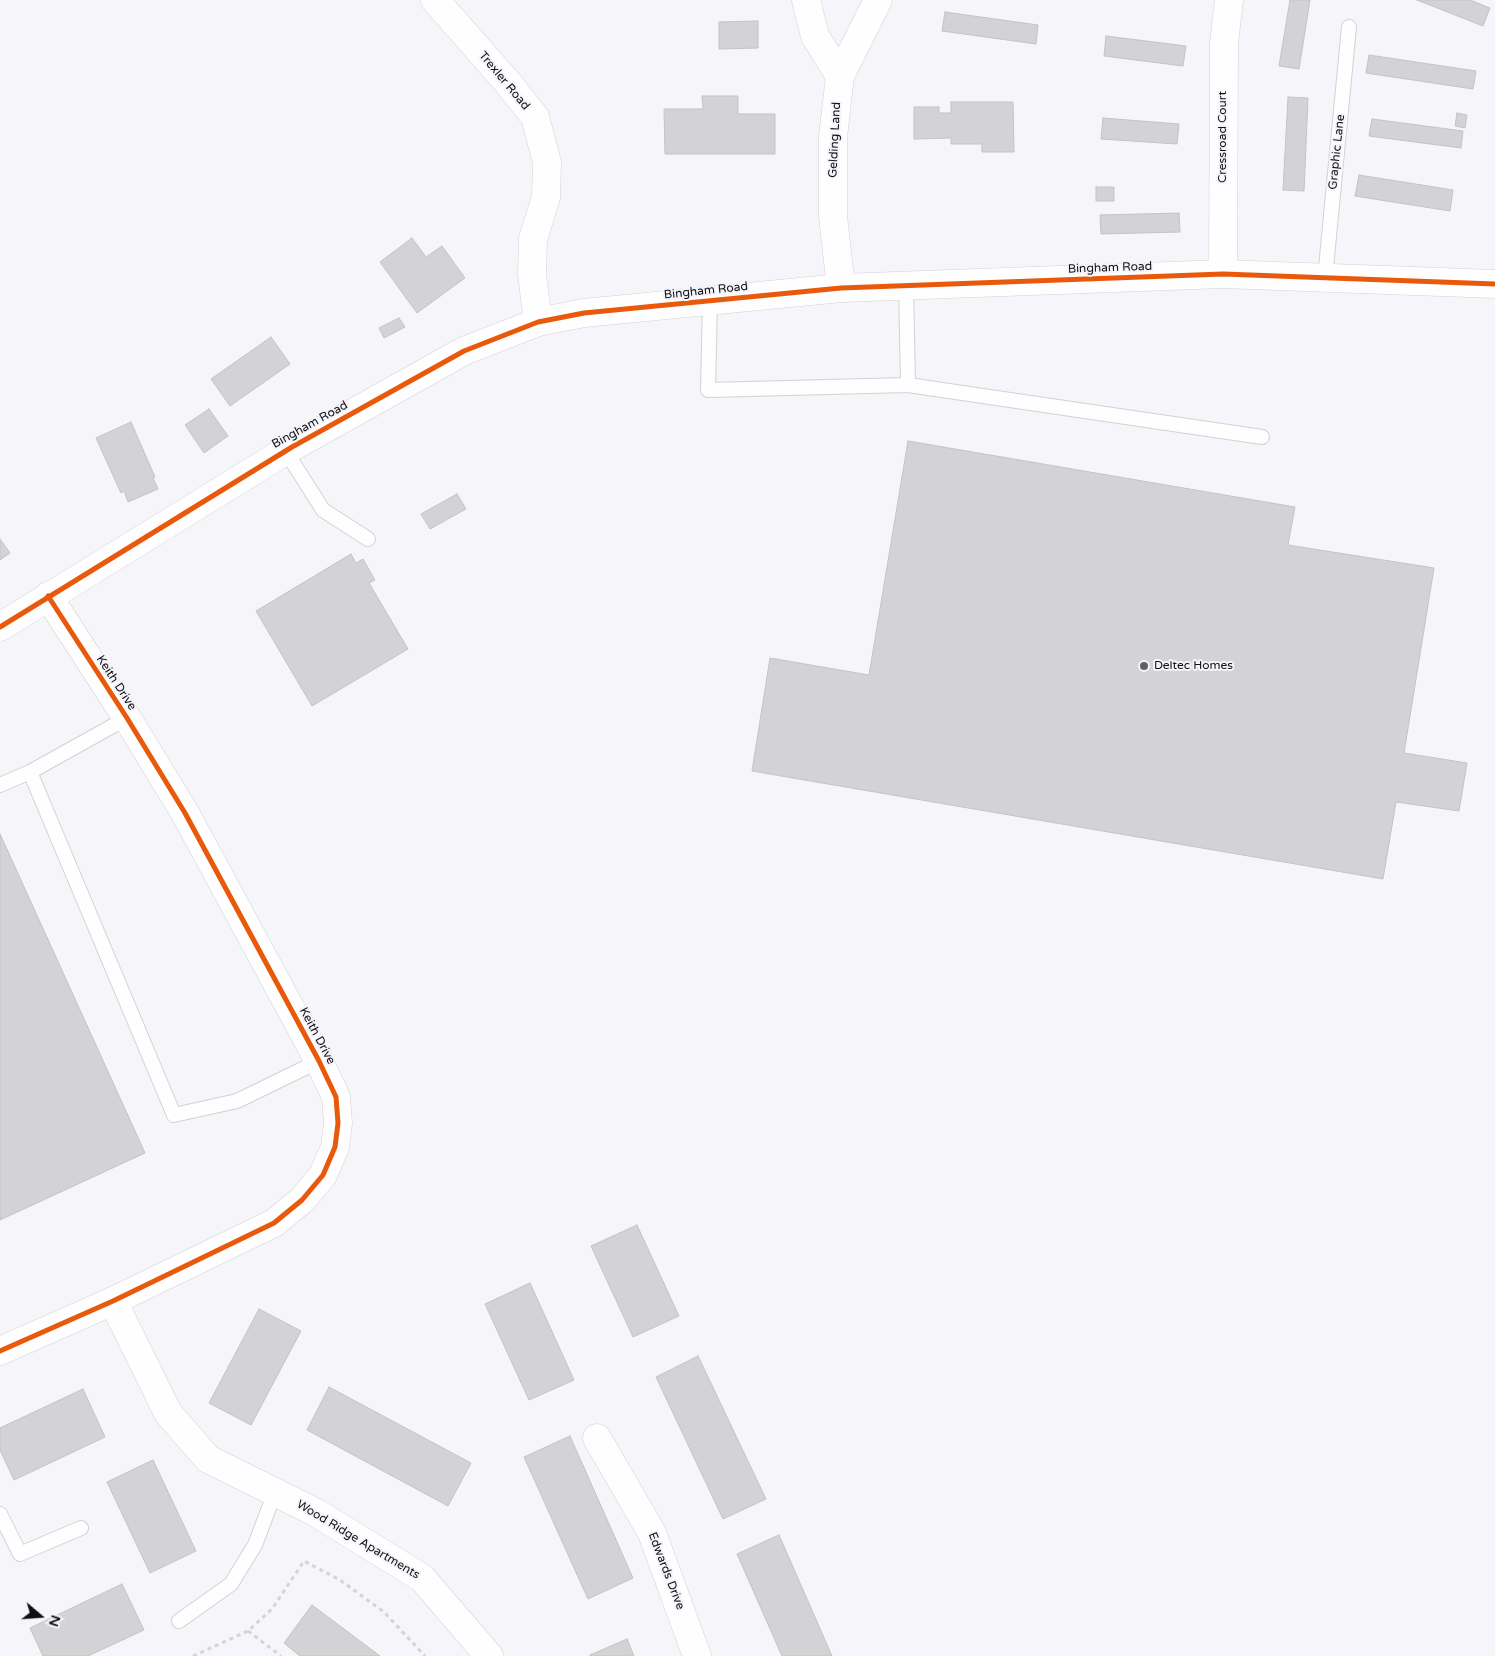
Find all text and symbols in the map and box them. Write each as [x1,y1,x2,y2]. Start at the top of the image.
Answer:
street label: Trexler Road [475,49,533,113]
street label: Cressroad Court [1216,91,1230,183]
street label: Gelding Land [826,102,844,178]
street label: Graphic Lane [1326,114,1348,190]
street label: Bingham Road [1068,259,1152,277]
street label: Bingham Road [663,279,749,303]
street label: Bingham Road [270,398,350,452]
street label: Keith Drive [93,653,139,713]
place label: Deltec Homes [1154,659,1233,673]
marker: Deltec Homes [1138,660,1150,672]
street label: Keith Drive [296,1005,338,1067]
street label: Wood Ridge Apartments [294,1497,422,1583]
street label: Edwards Drive [645,1530,687,1612]
north arrow [15,1591,65,1641]
text: N [45,1613,65,1629]

